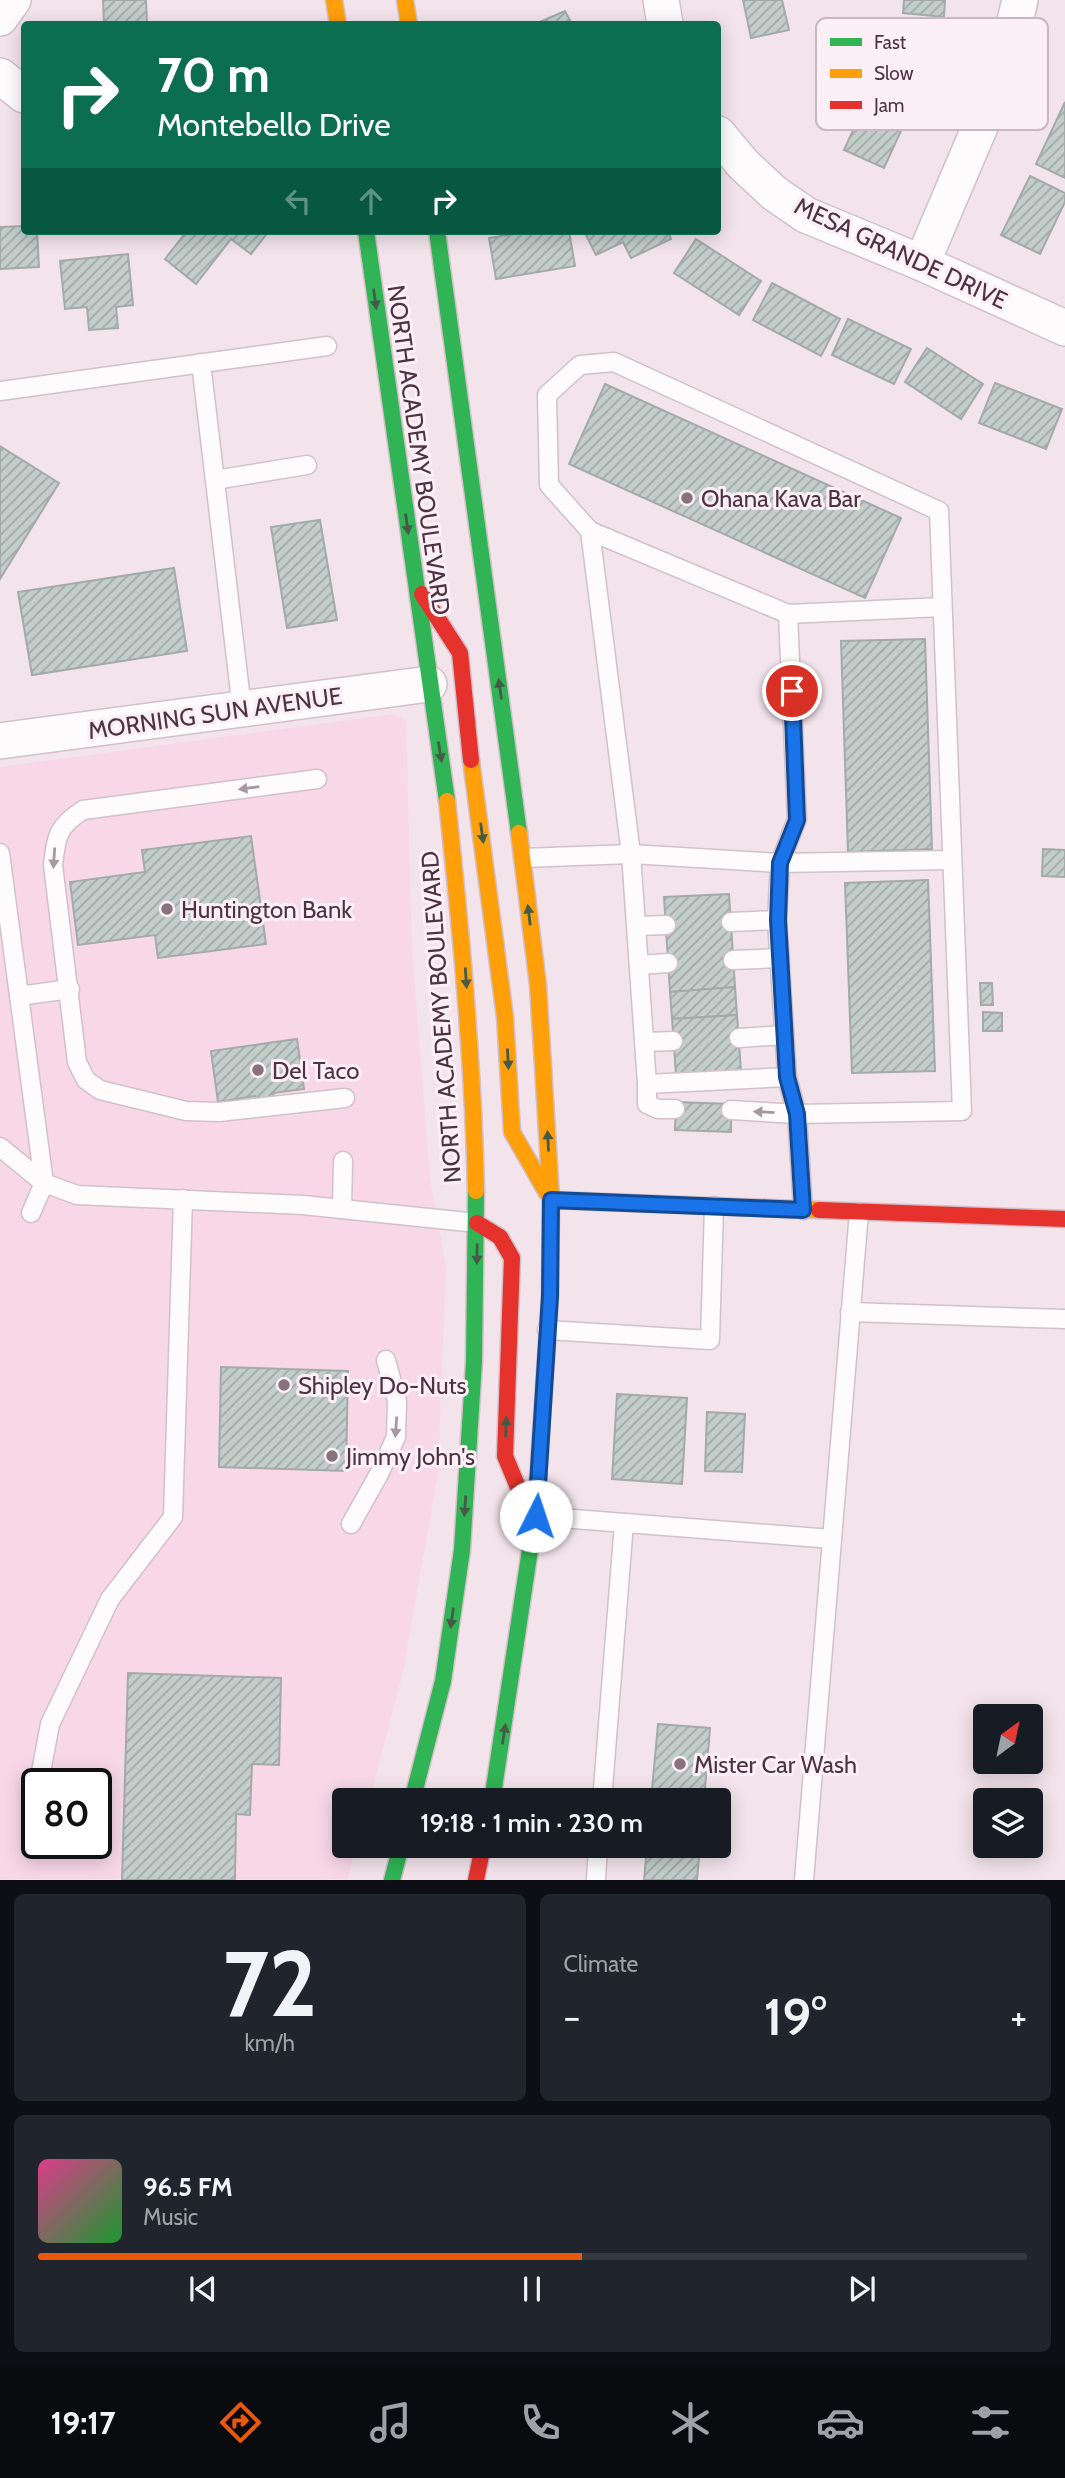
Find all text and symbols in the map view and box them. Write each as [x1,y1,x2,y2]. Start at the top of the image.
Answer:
legend [816,18,1048,130]
text: Fast [874,31,907,54]
text: 70 m [157,45,270,104]
icon: right [42,49,133,140]
text: Slow [874,62,914,85]
text: Jam [873,94,904,117]
text: Montebello Drive [157,105,391,144]
icon: left [279,182,317,220]
icon: ahead [352,182,390,220]
icon: right [425,182,463,220]
street label: MESA GRANDE DRIVE [790,191,1012,315]
street label: NORTH ACADEMY BOULEVARD [381,283,457,617]
one-way arrow [370,288,381,310]
place label: Ohana Kava Bar [701,484,861,513]
marker: Ohana Kava Bar [679,490,695,506]
one-way arrow [401,513,412,535]
pin [762,661,822,721]
icon: arrive [773,672,811,710]
one-way arrow [494,678,505,700]
street label: MORNING SUN AVENUE [86,681,344,745]
one-way arrow [435,741,446,763]
one-way arrow [238,783,260,794]
one-way arrow [477,823,488,845]
one-way arrow [48,847,59,869]
street label: NORTH ACADEMY BOULEVARD [415,850,467,1184]
place label: Huntington Bank [181,895,352,924]
marker: Huntington Bank [159,901,175,917]
one-way arrow [524,904,535,926]
one-way arrow [460,967,471,989]
one-way arrow [503,1049,514,1071]
place label: Del Taco [272,1056,359,1085]
marker: Del Taco [250,1062,266,1078]
one-way arrow [753,1106,775,1117]
one-way arrow [542,1130,553,1152]
one-way arrow [471,1243,482,1265]
place label: Shipley Do-Nuts [298,1371,467,1400]
marker: Shipley Do-Nuts [276,1377,292,1393]
one-way arrow [390,1416,401,1438]
one-way arrow [500,1416,511,1438]
place label: Jimmy John's [345,1442,475,1471]
marker: Jimmy John's [324,1448,340,1464]
position arrow [499,1479,573,1553]
one-way arrow [459,1495,470,1517]
one-way arrow [446,1607,457,1629]
north arrow [973,1704,1043,1774]
map controls [973,1704,1043,1858]
one-way arrow [499,1723,510,1745]
place label: Mister Car Wash [694,1750,857,1779]
marker: Mister Car Wash [672,1756,688,1772]
speed limit sign: 80 [21,1768,112,1859]
button: layers [973,1788,1043,1858]
text: 19:18 · 1 min · 230 m [420,1807,643,1839]
text: 72 [222,1928,317,2039]
text: Climate [564,1950,638,1978]
text: 19° [764,1985,827,2048]
text: − [564,1993,580,2040]
text: + [1010,1993,1027,2040]
text: km/h [245,2029,295,2057]
text: 96.5 FM [143,2171,233,2203]
text: Music [143,2203,198,2231]
icon: previous [184,2270,222,2308]
icon: pause [513,2270,551,2308]
icon: next [843,2270,881,2308]
icon: directions [216,2398,265,2447]
icon: music [366,2398,415,2447]
icon: phone [516,2398,565,2447]
icon: climate [666,2398,715,2447]
icon: car [816,2398,865,2447]
icon: filters [966,2398,1015,2447]
text: 19:17 [50,2403,115,2442]

